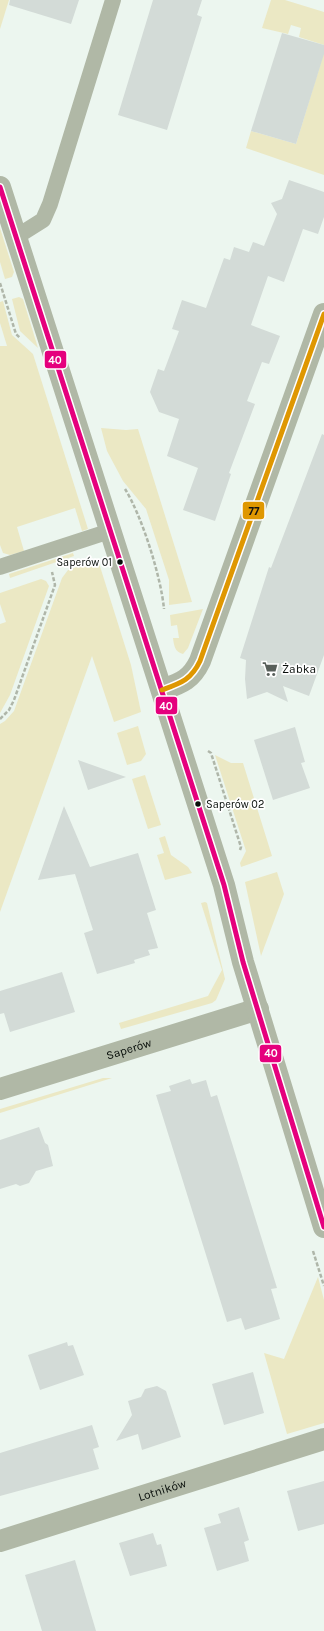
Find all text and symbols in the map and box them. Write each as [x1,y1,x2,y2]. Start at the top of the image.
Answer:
line badge: 40 [44,350,67,369]
text: 40 [48,354,62,367]
line badge: 77 [242,501,265,520]
text: 77 [249,505,260,518]
place label: Saperów 01 [56,556,112,569]
marker: Saperów 01 [115,557,125,567]
supermarket icon: Żabka [261,660,279,678]
place label: Żabka [282,662,316,676]
line badge: 40 [155,696,178,715]
text: 40 [159,700,173,713]
place label: Saperów 02 [206,798,264,811]
marker: Saperów 02 [193,799,203,809]
street label: Saperów [105,1035,154,1063]
line badge: 40 [259,1044,282,1063]
text: 40 [264,1047,278,1060]
street label: Lotników [136,1476,188,1504]

